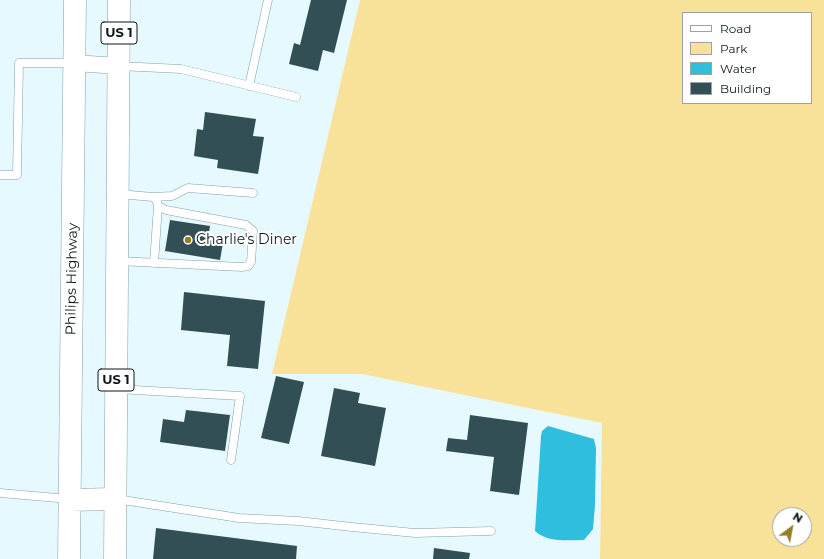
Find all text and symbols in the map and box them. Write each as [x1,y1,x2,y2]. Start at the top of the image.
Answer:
legend [682,12,812,104]
text: Road [720,21,751,36]
road number: US 1 [101,22,137,44]
text: Park [720,41,747,56]
text: Water [720,61,756,76]
text: Building [720,81,771,96]
street label: Philips Highway [63,223,81,335]
place label: Charlie's Diner [196,232,297,248]
marker: Charlie's Diner [183,235,193,245]
road number: US 1 [98,369,134,391]
north arrow [772,507,812,547]
text: N [790,509,805,526]

